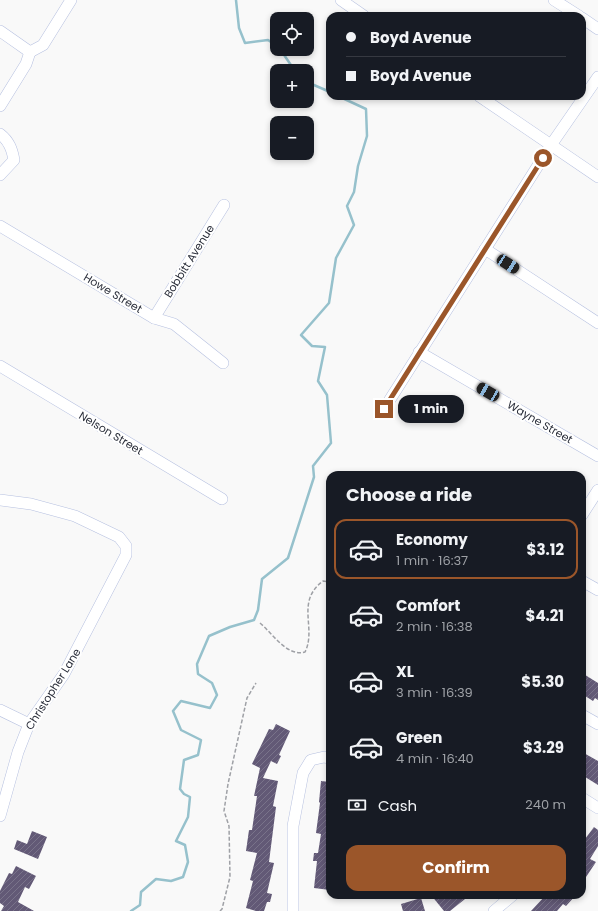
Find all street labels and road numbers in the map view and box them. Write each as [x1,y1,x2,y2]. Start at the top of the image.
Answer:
street label: Bobbitt Avenue [160,221,218,301]
street label: Howe Street [81,269,145,317]
street label: Wayne Street [504,397,576,447]
street label: Nelson Street [76,408,146,458]
street label: Christopher Lane [21,645,85,733]

